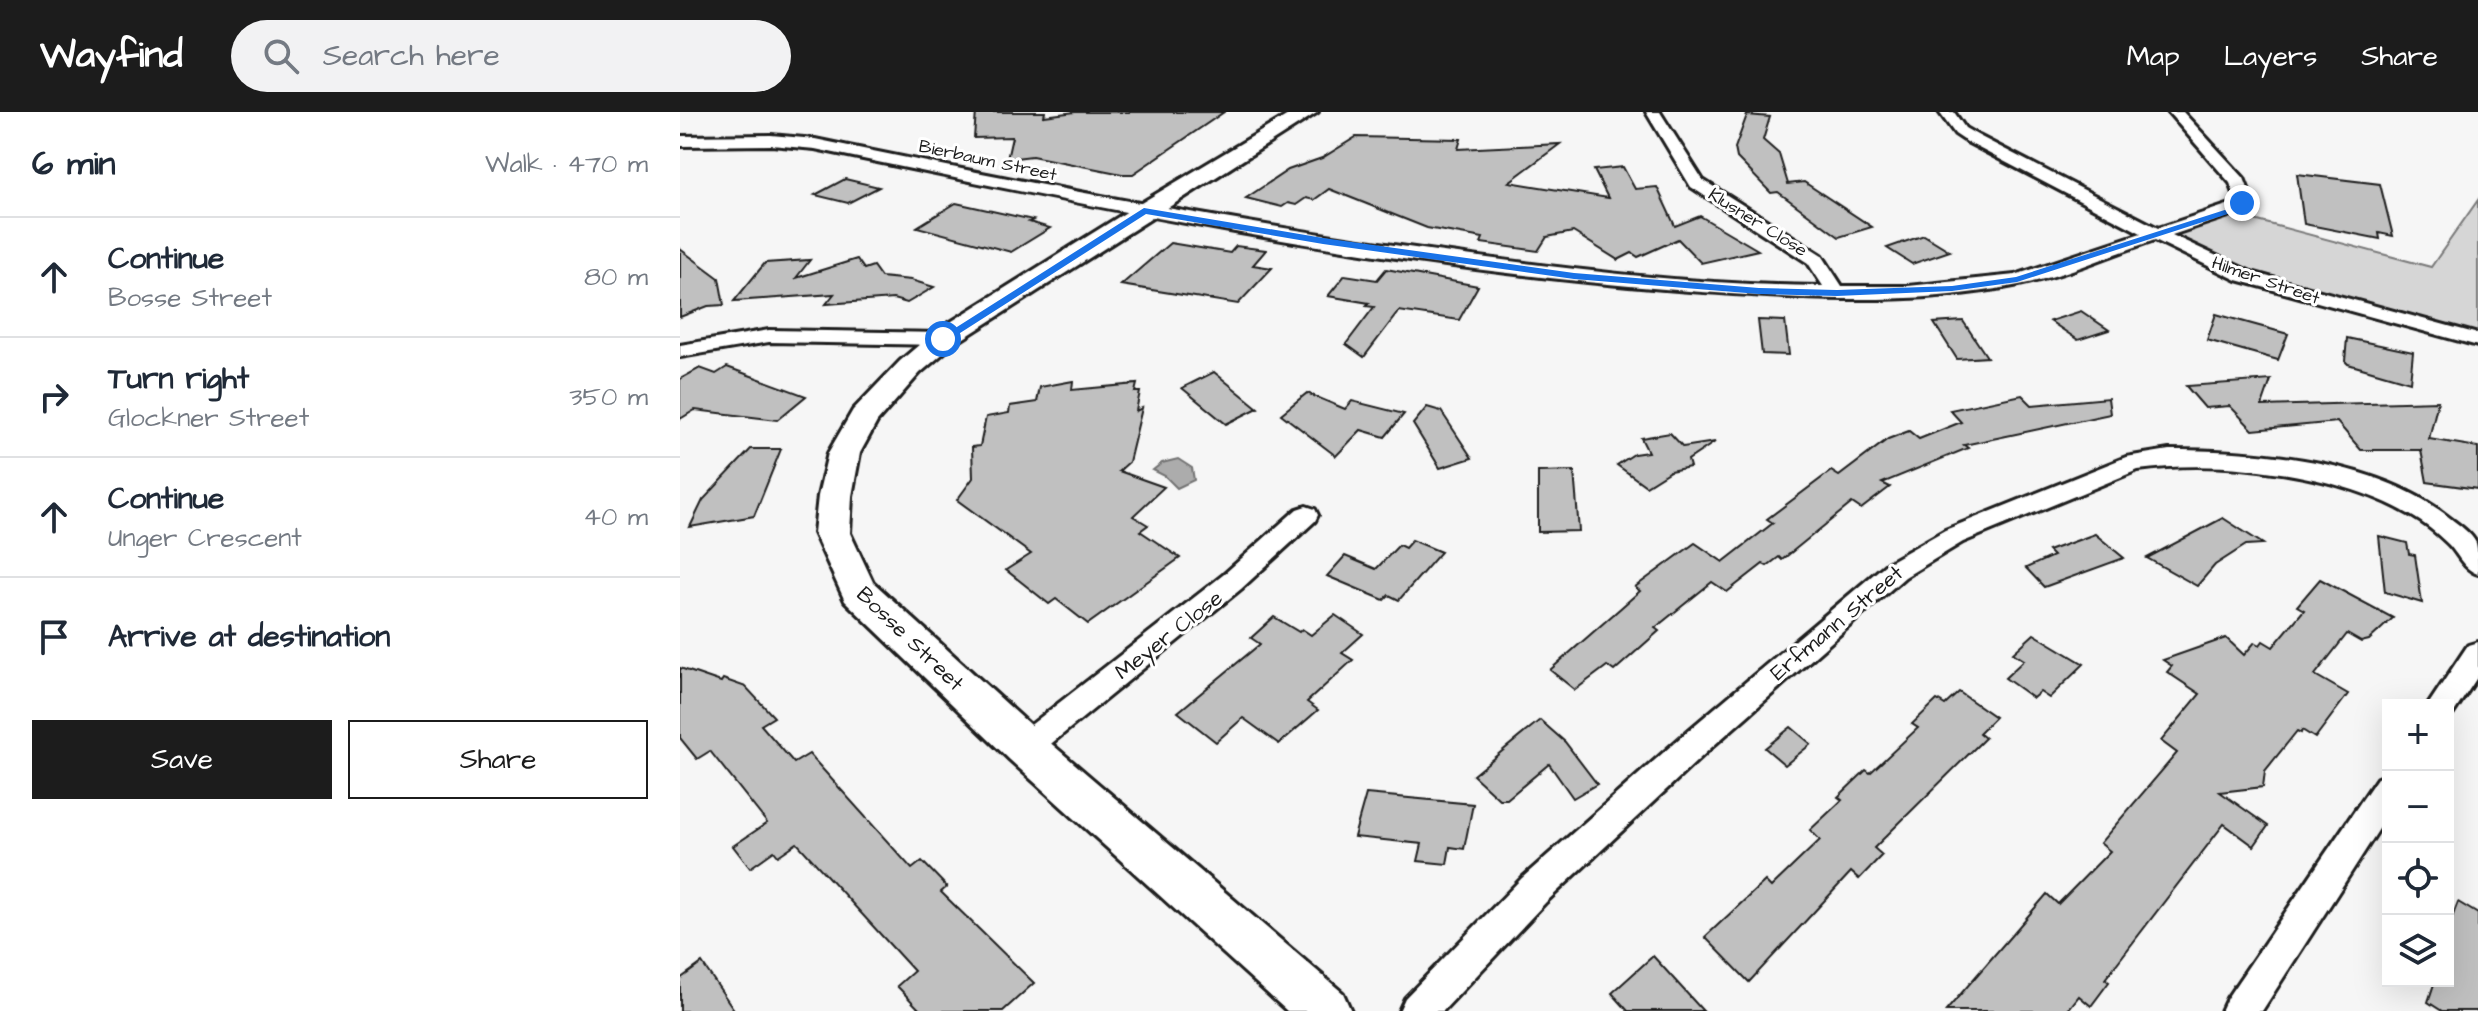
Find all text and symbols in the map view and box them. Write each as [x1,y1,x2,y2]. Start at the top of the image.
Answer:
search box [231,20,791,92]
text: Wayfind [40,30,183,82]
icon: search [259,34,303,78]
text: Search here [323,35,500,77]
text: Map [2127,37,2180,76]
text: Layers [2224,37,2317,76]
text: Share [2361,37,2438,76]
street label: Bierbaum Street [917,134,1060,187]
text: 6 min [32,140,116,188]
text: Walk · 470 m [485,146,648,182]
street label: Klusner Close [1704,182,1812,263]
route end [2224,185,2260,221]
text: Continue [108,238,224,280]
street label: Hilmer Street [2208,250,2324,311]
icon: ahead [32,255,76,299]
text: 80 m [584,259,648,295]
text: Bosse Street [108,280,272,316]
route start [925,321,961,357]
text: Turn right [108,358,249,400]
icon: right [32,375,76,419]
text: 350 m [569,379,648,415]
text: Glockner Street [108,400,309,436]
text: Continue [108,478,224,520]
icon: ahead [32,495,76,539]
text: 40 m [583,499,648,535]
text: Unger Crescent [108,520,302,556]
street label: Erfmann Street [1764,558,1910,688]
street label: Bosse Street [849,580,971,698]
street label: Meyer Close [1108,583,1230,688]
icon: arrive [32,615,76,659]
text: Arrive at destination [108,616,390,658]
map controls [2382,699,2454,987]
button: + [2382,699,2454,771]
button: Save [32,720,332,799]
button: Share [348,720,648,799]
button: − [2382,771,2454,843]
button: locate [2382,843,2454,915]
button: layers [2382,915,2454,987]

